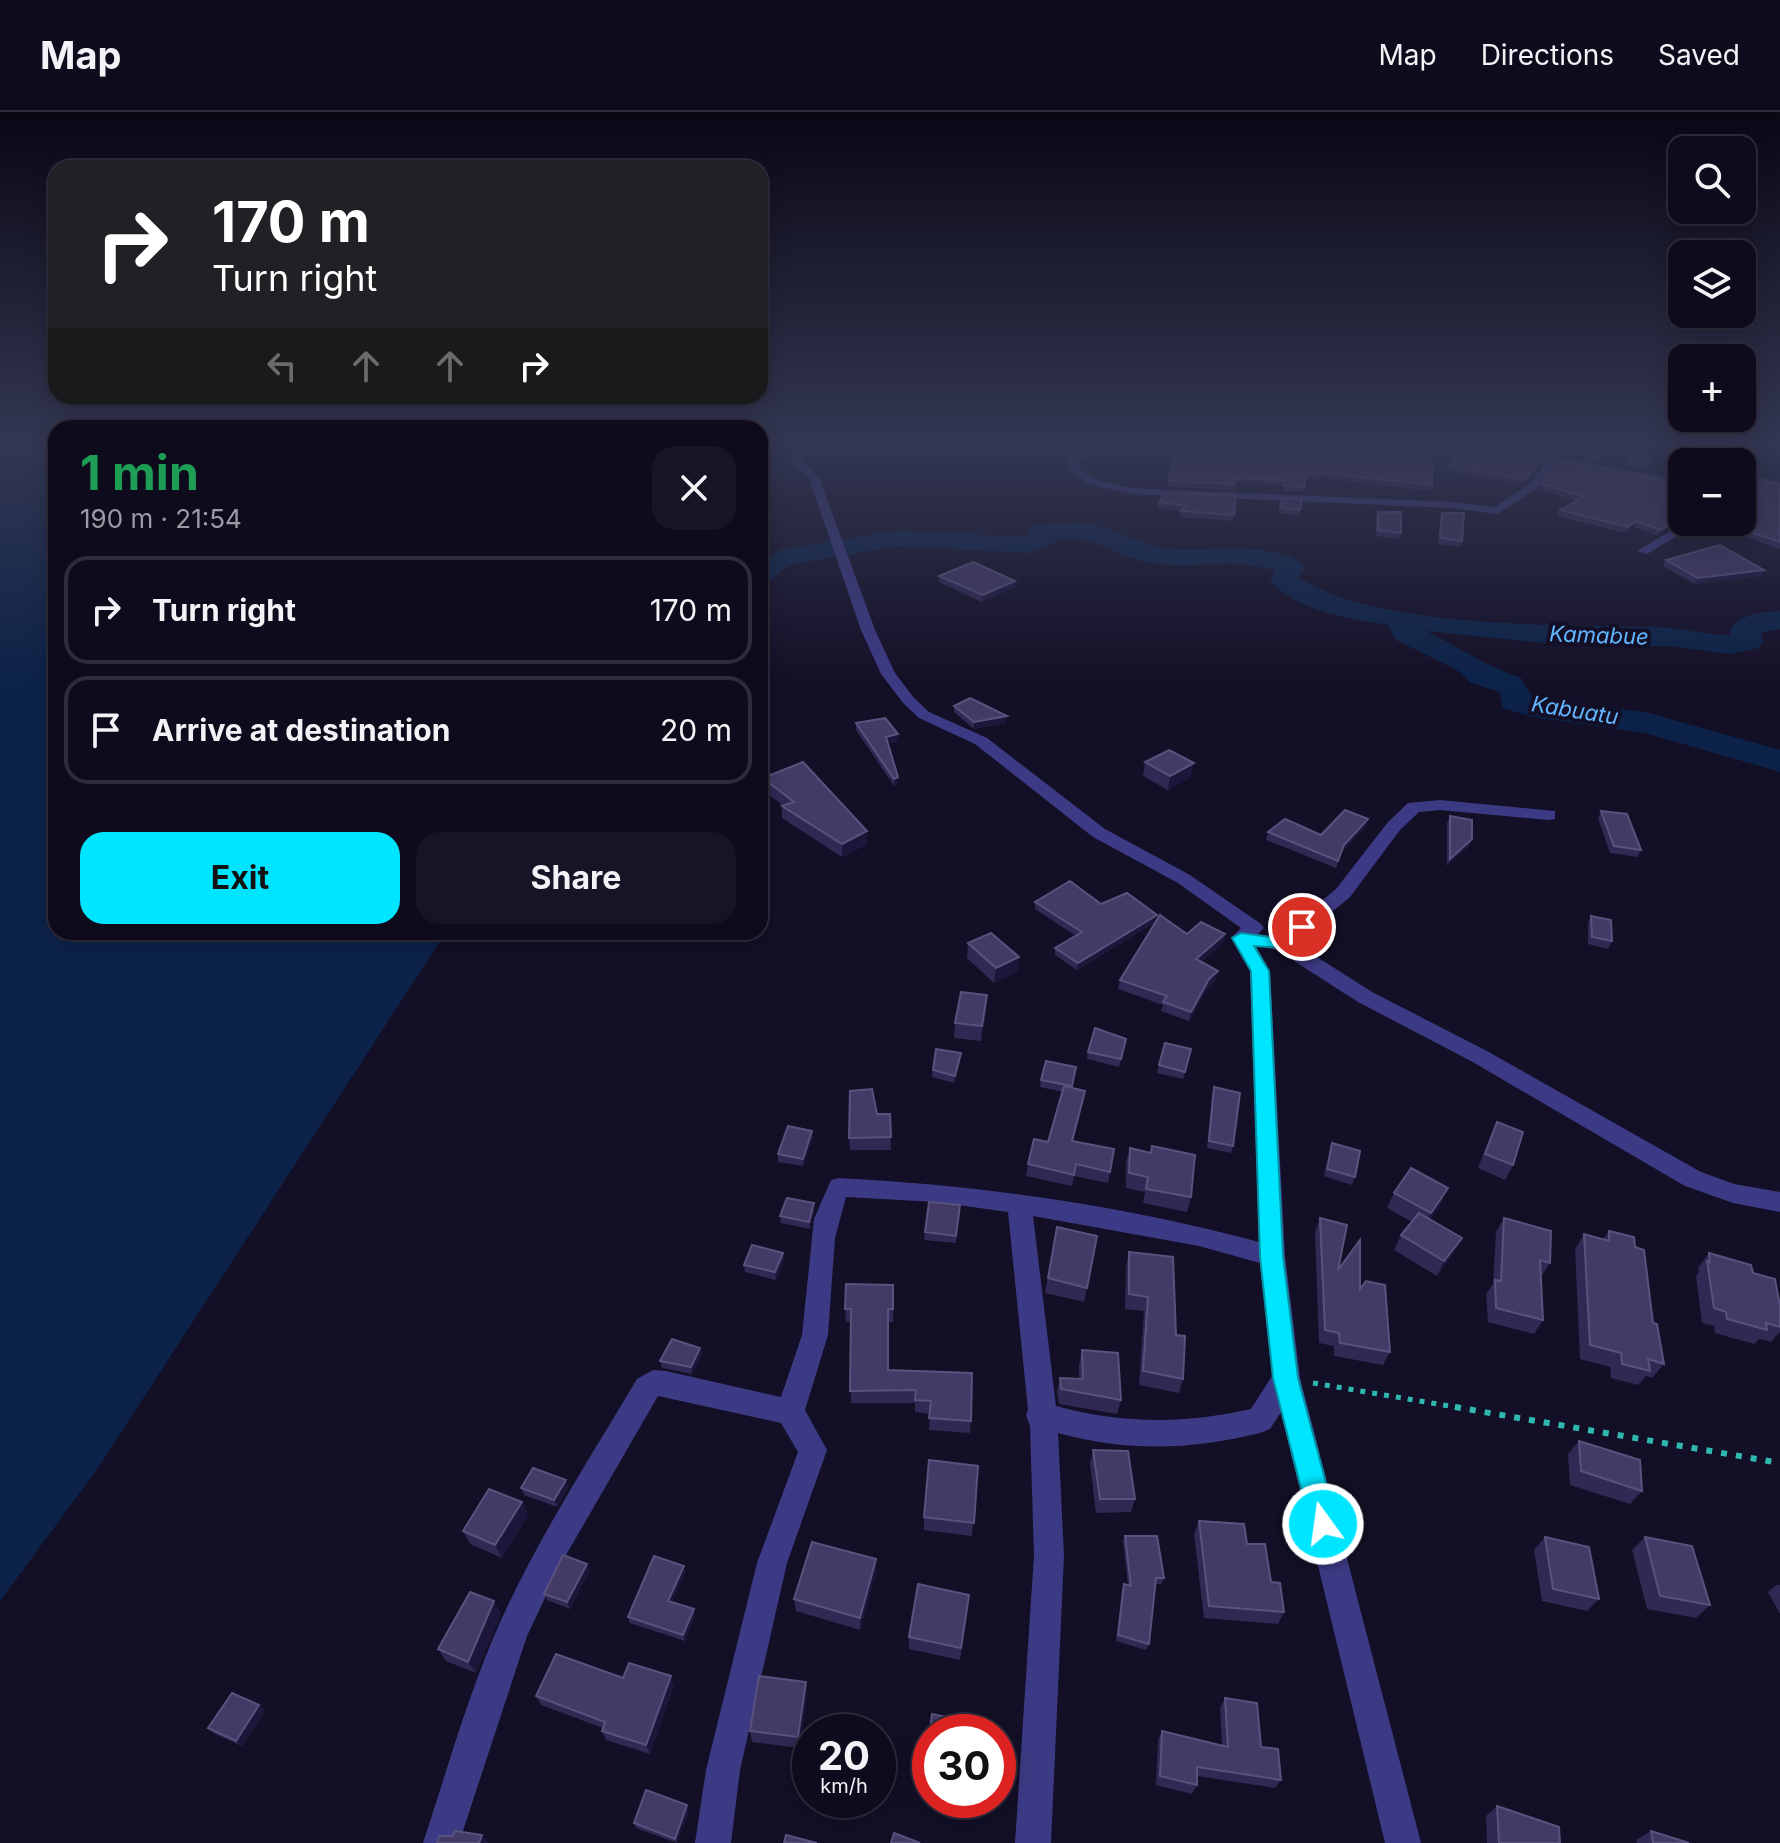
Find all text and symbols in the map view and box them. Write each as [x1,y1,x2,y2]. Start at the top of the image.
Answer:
text: Map [40,32,121,78]
text: Map [1378,38,1437,72]
text: Directions [1481,38,1614,72]
text: Saved [1658,38,1740,72]
map controls [1668,136,1756,536]
button: search [1668,136,1756,224]
text: 170 m [212,188,370,256]
icon: right [80,192,184,296]
button: layers [1668,240,1756,328]
text: Turn right [212,256,377,300]
icon: left [260,344,304,388]
icon: ahead [344,344,388,388]
icon: ahead [428,344,472,388]
icon: right [512,344,556,388]
button: + [1668,344,1756,432]
text: 1 min [80,443,199,502]
button: close [652,446,736,530]
button: − [1668,448,1756,536]
text: 190 m · 21:54 [80,503,242,534]
icon: right [84,588,128,632]
text: Turn right [152,592,296,628]
text: 170 m [650,592,732,628]
water label: Kamabue [1549,620,1649,650]
water label: Kabuatu [1530,690,1620,730]
icon: arrive [84,708,128,752]
text: Arrive at destination [152,712,450,748]
text: 20 m [660,712,732,748]
button: Exit [80,832,400,924]
button: Share [416,832,736,924]
pin [1268,893,1336,961]
icon: arrive [1280,905,1324,949]
position arrow [1281,1482,1365,1566]
speed limit sign: 30 [912,1714,1016,1818]
text: 20 [818,1731,870,1780]
text: km/h [820,1774,868,1798]

